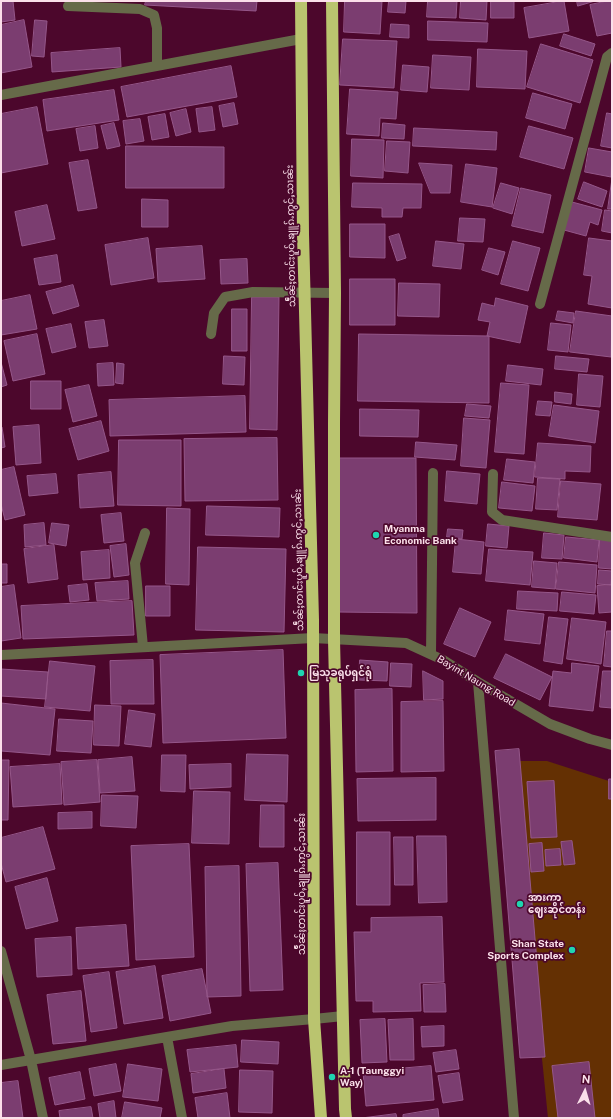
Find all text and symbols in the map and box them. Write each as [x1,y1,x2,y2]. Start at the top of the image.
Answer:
street label: သဵႅၼ်ႈတၢင်းပူဝ်ႇၶျူၵ်ႉဢွင်ႇသၢၼ်း [284,165,298,307]
street label: သဵႅၼ်ႈတၢင်းပူဝ်ႇၶျူၵ်ႉဢွင်ႇသၢၼ်း [292,489,306,631]
place label: Myanma Economic Bank [384,523,457,546]
marker: Myanma Economic Bank [371,530,381,540]
street label: Bayint Naung Road [435,653,517,709]
place label: မြသုခရုပ်ရှင်ရုံ [309,667,372,679]
marker: မြသုခရုပ်ရှင်ရုံ [296,668,306,678]
street label: သဵႅၼ်ႈတၢင်းပူဝ်ႇၶျူၵ်ႉဢွင်ႇသၢၼ်း [296,813,308,955]
place label: အားကာ ဈေးဆိုင်တန်း [528,892,586,916]
marker: အားကာ ဈေးဆိုင်တန်း [515,899,525,909]
place label: Shan State Sports Complex [487,938,564,962]
marker: Shan State Sports Complex [567,945,577,955]
place label: A-1 (Taunggyi Way) [340,1065,404,1088]
north arrow [565,1071,605,1111]
marker: A-1 (Taunggyi Way) [327,1072,337,1082]
text: N [581,1073,591,1085]

